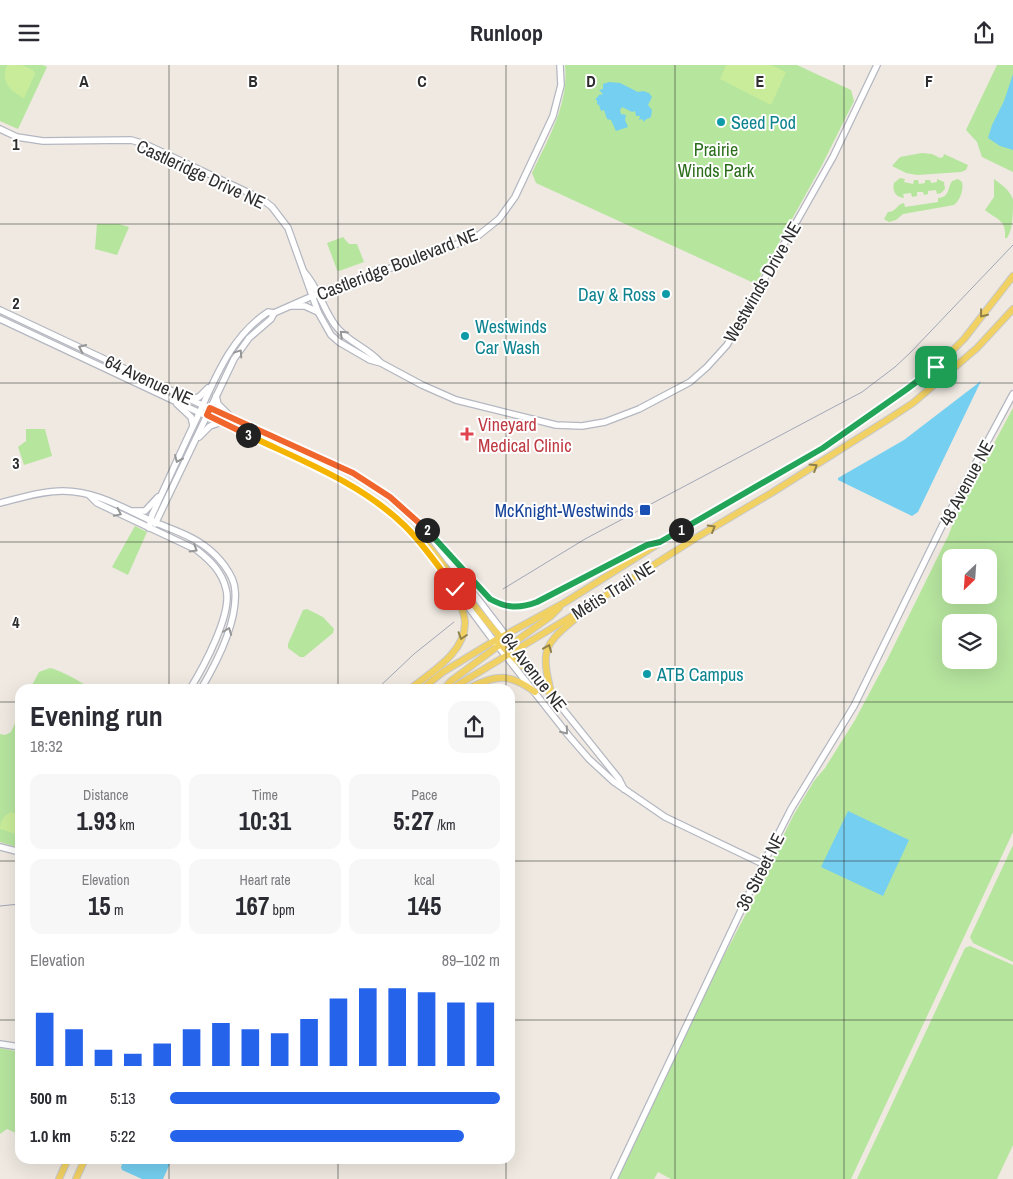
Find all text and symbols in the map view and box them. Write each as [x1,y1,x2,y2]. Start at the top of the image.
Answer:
text: Runloop [470,18,543,48]
icon: menu [15,19,43,47]
icon: share [970,19,998,47]
text: A [79,70,89,92]
text: B [248,70,258,92]
text: C [417,70,427,92]
text: D [586,70,596,92]
text: E [756,70,765,92]
text: F [925,70,933,92]
place label: Seed Pod [731,110,796,135]
marker: Seed Pod [715,116,727,128]
text: 1 [12,133,20,155]
street label: Castleridge Drive NE [133,133,269,215]
park label: Prairie Winds Park [678,137,755,183]
street label: Westwinds Drive NE [717,217,807,347]
street label: Castleridge Boulevard NE [313,222,481,306]
place label: Day & Ross [578,282,656,307]
marker: Day & Ross [660,288,672,300]
text: 2 [12,292,20,314]
one-way arrow [979,309,988,318]
place label: Westwinds Car Wash [475,314,547,360]
marker: Westwinds Car Wash [459,330,471,342]
one-way arrow [340,331,349,340]
one-way arrow [78,344,87,355]
pin [915,346,957,388]
street label: 64 Avenue NE [101,349,197,411]
one-way arrow [232,349,242,358]
icon: arrive [922,353,950,381]
place label: Vineyard Medical Clinic [478,412,572,458]
pin: 3 [236,423,260,447]
text: 3 [245,426,252,444]
marker: Vineyard Medical Clinic [460,427,474,441]
street label: 48 Avenue NE [933,436,999,530]
text: 3 [12,452,20,474]
one-way arrow [174,454,184,463]
one-way arrow [808,463,817,473]
place label: McKnight-Westwinds [495,498,634,523]
marker: McKnight-Westwinds [638,503,652,517]
one-way arrow [113,507,122,518]
pin: 2 [414,517,440,543]
pin: 1 [668,517,694,543]
text: 2 [424,521,431,539]
text: 1 [678,521,685,539]
one-way arrow [707,524,716,534]
one-way arrow [188,542,197,552]
north arrow [942,549,998,604]
map controls [942,549,997,669]
street label: Métis Trail NE [567,555,659,625]
pin [434,568,476,610]
icon: check [441,575,469,603]
text: 4 [12,611,20,633]
button: layers [942,614,997,669]
one-way arrow [222,627,232,636]
street label: 64 Avenue NE [495,627,573,717]
one-way arrow [458,631,468,640]
one-way arrow [542,644,552,653]
place label: ATB Campus [656,662,744,687]
marker: ATB Campus [641,668,653,680]
text: Evening run [30,697,163,735]
button: share [448,701,500,753]
one-way arrow [559,725,568,734]
text: 18:32 [30,735,63,757]
text: Distance [83,786,128,804]
text: Time [252,786,278,804]
text: Pace [411,786,437,804]
text: 1.93 [76,804,116,838]
text: 10:31 [239,804,291,838]
text: 5:27 [393,804,434,838]
text: km [116,816,135,834]
text: /km [434,816,456,834]
street label: 36 Street NE [730,829,790,915]
text: Elevation [82,871,130,889]
text: Heart rate [239,871,291,889]
text: kcal [414,871,435,889]
text: 15 [88,889,111,923]
text: 167 [235,889,269,923]
text: 145 [407,889,441,923]
text: m [111,901,123,919]
text: bpm [269,901,295,919]
text: Elevation [30,949,85,971]
text: 89–102 m [442,949,500,971]
text: 500 m [30,1087,67,1109]
text: 5:13 [110,1087,136,1109]
text: 1.0 km [30,1125,71,1147]
text: 5:22 [110,1125,136,1147]

